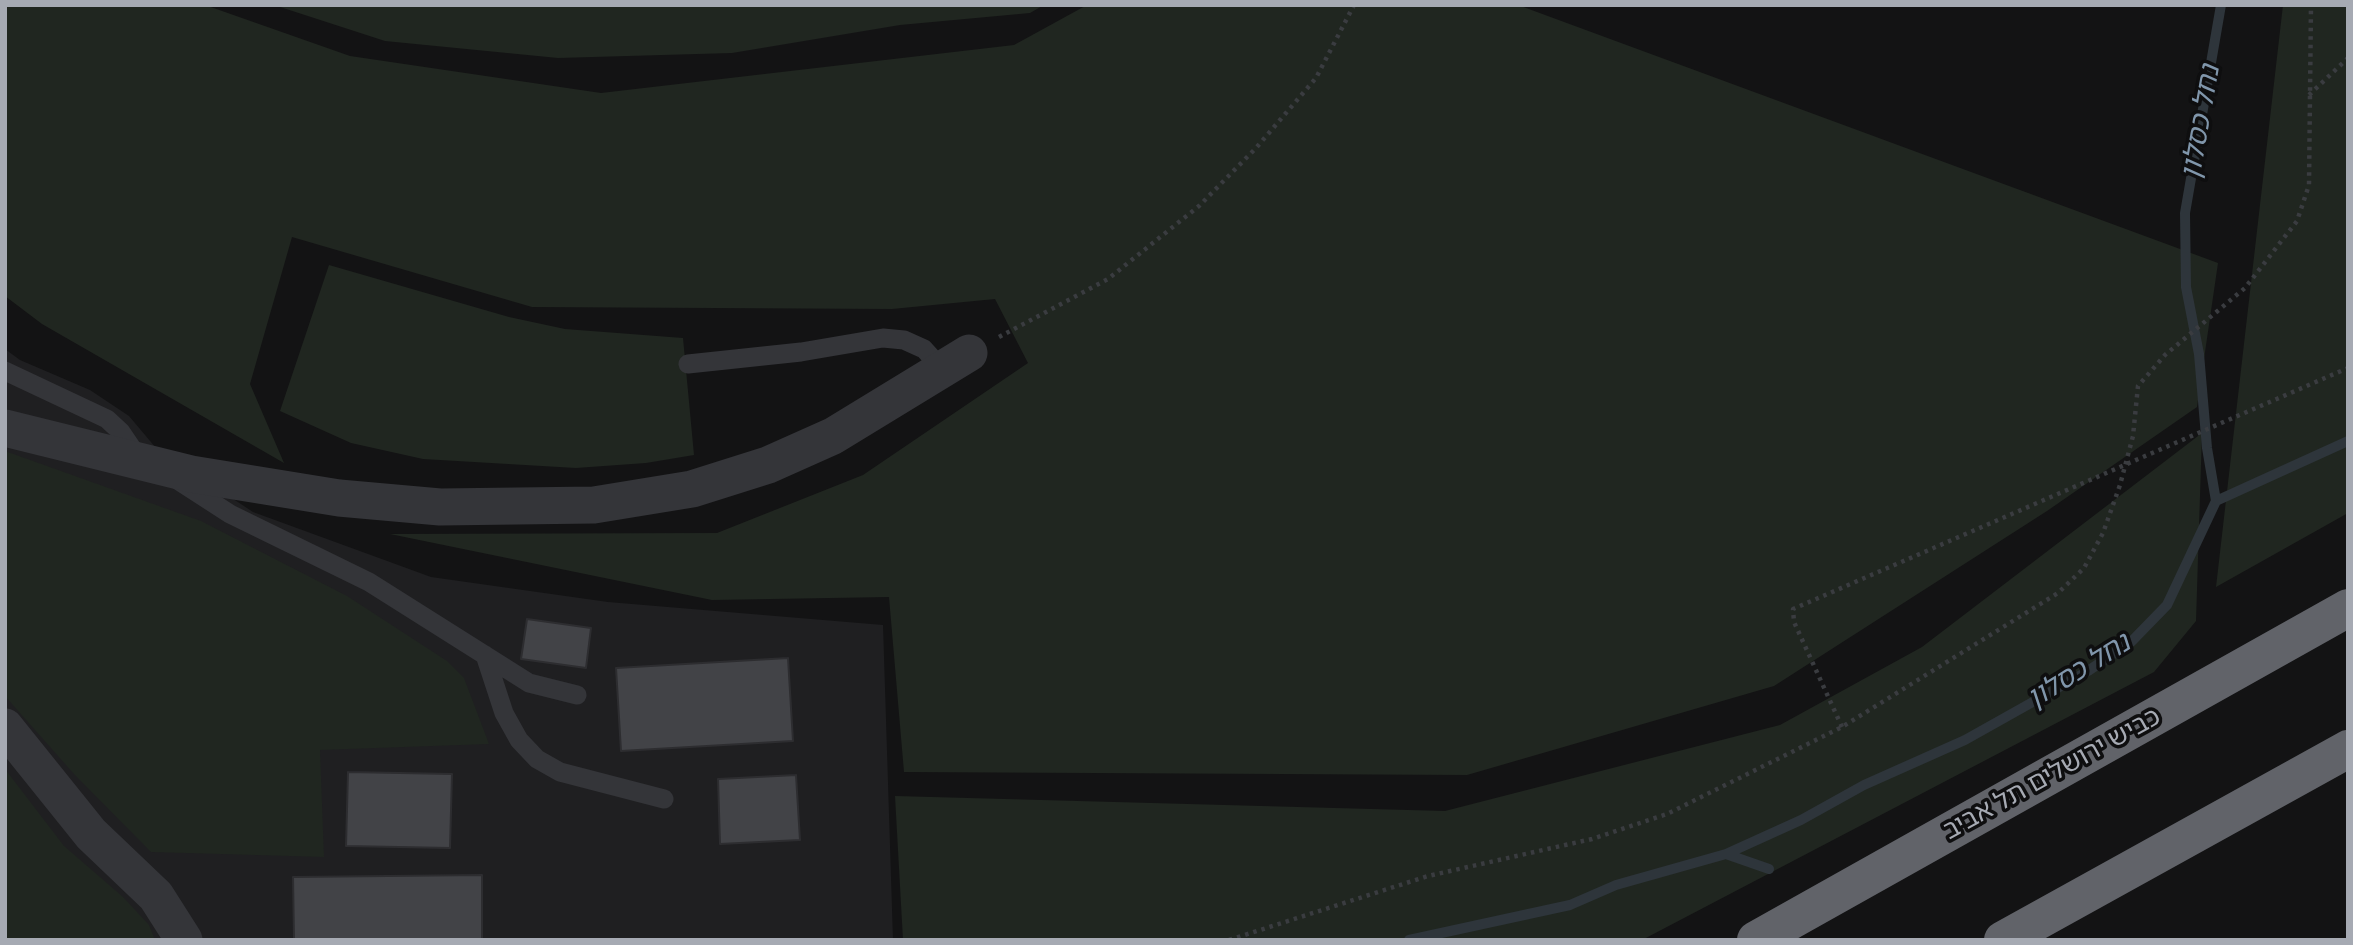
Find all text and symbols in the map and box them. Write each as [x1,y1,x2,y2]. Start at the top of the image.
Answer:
water label: נחל כסלון [2174,63,2228,181]
water label: נחל כסלון [2021,626,2137,716]
street label: כביש ירושלים תל אביב [1938,701,2166,847]

